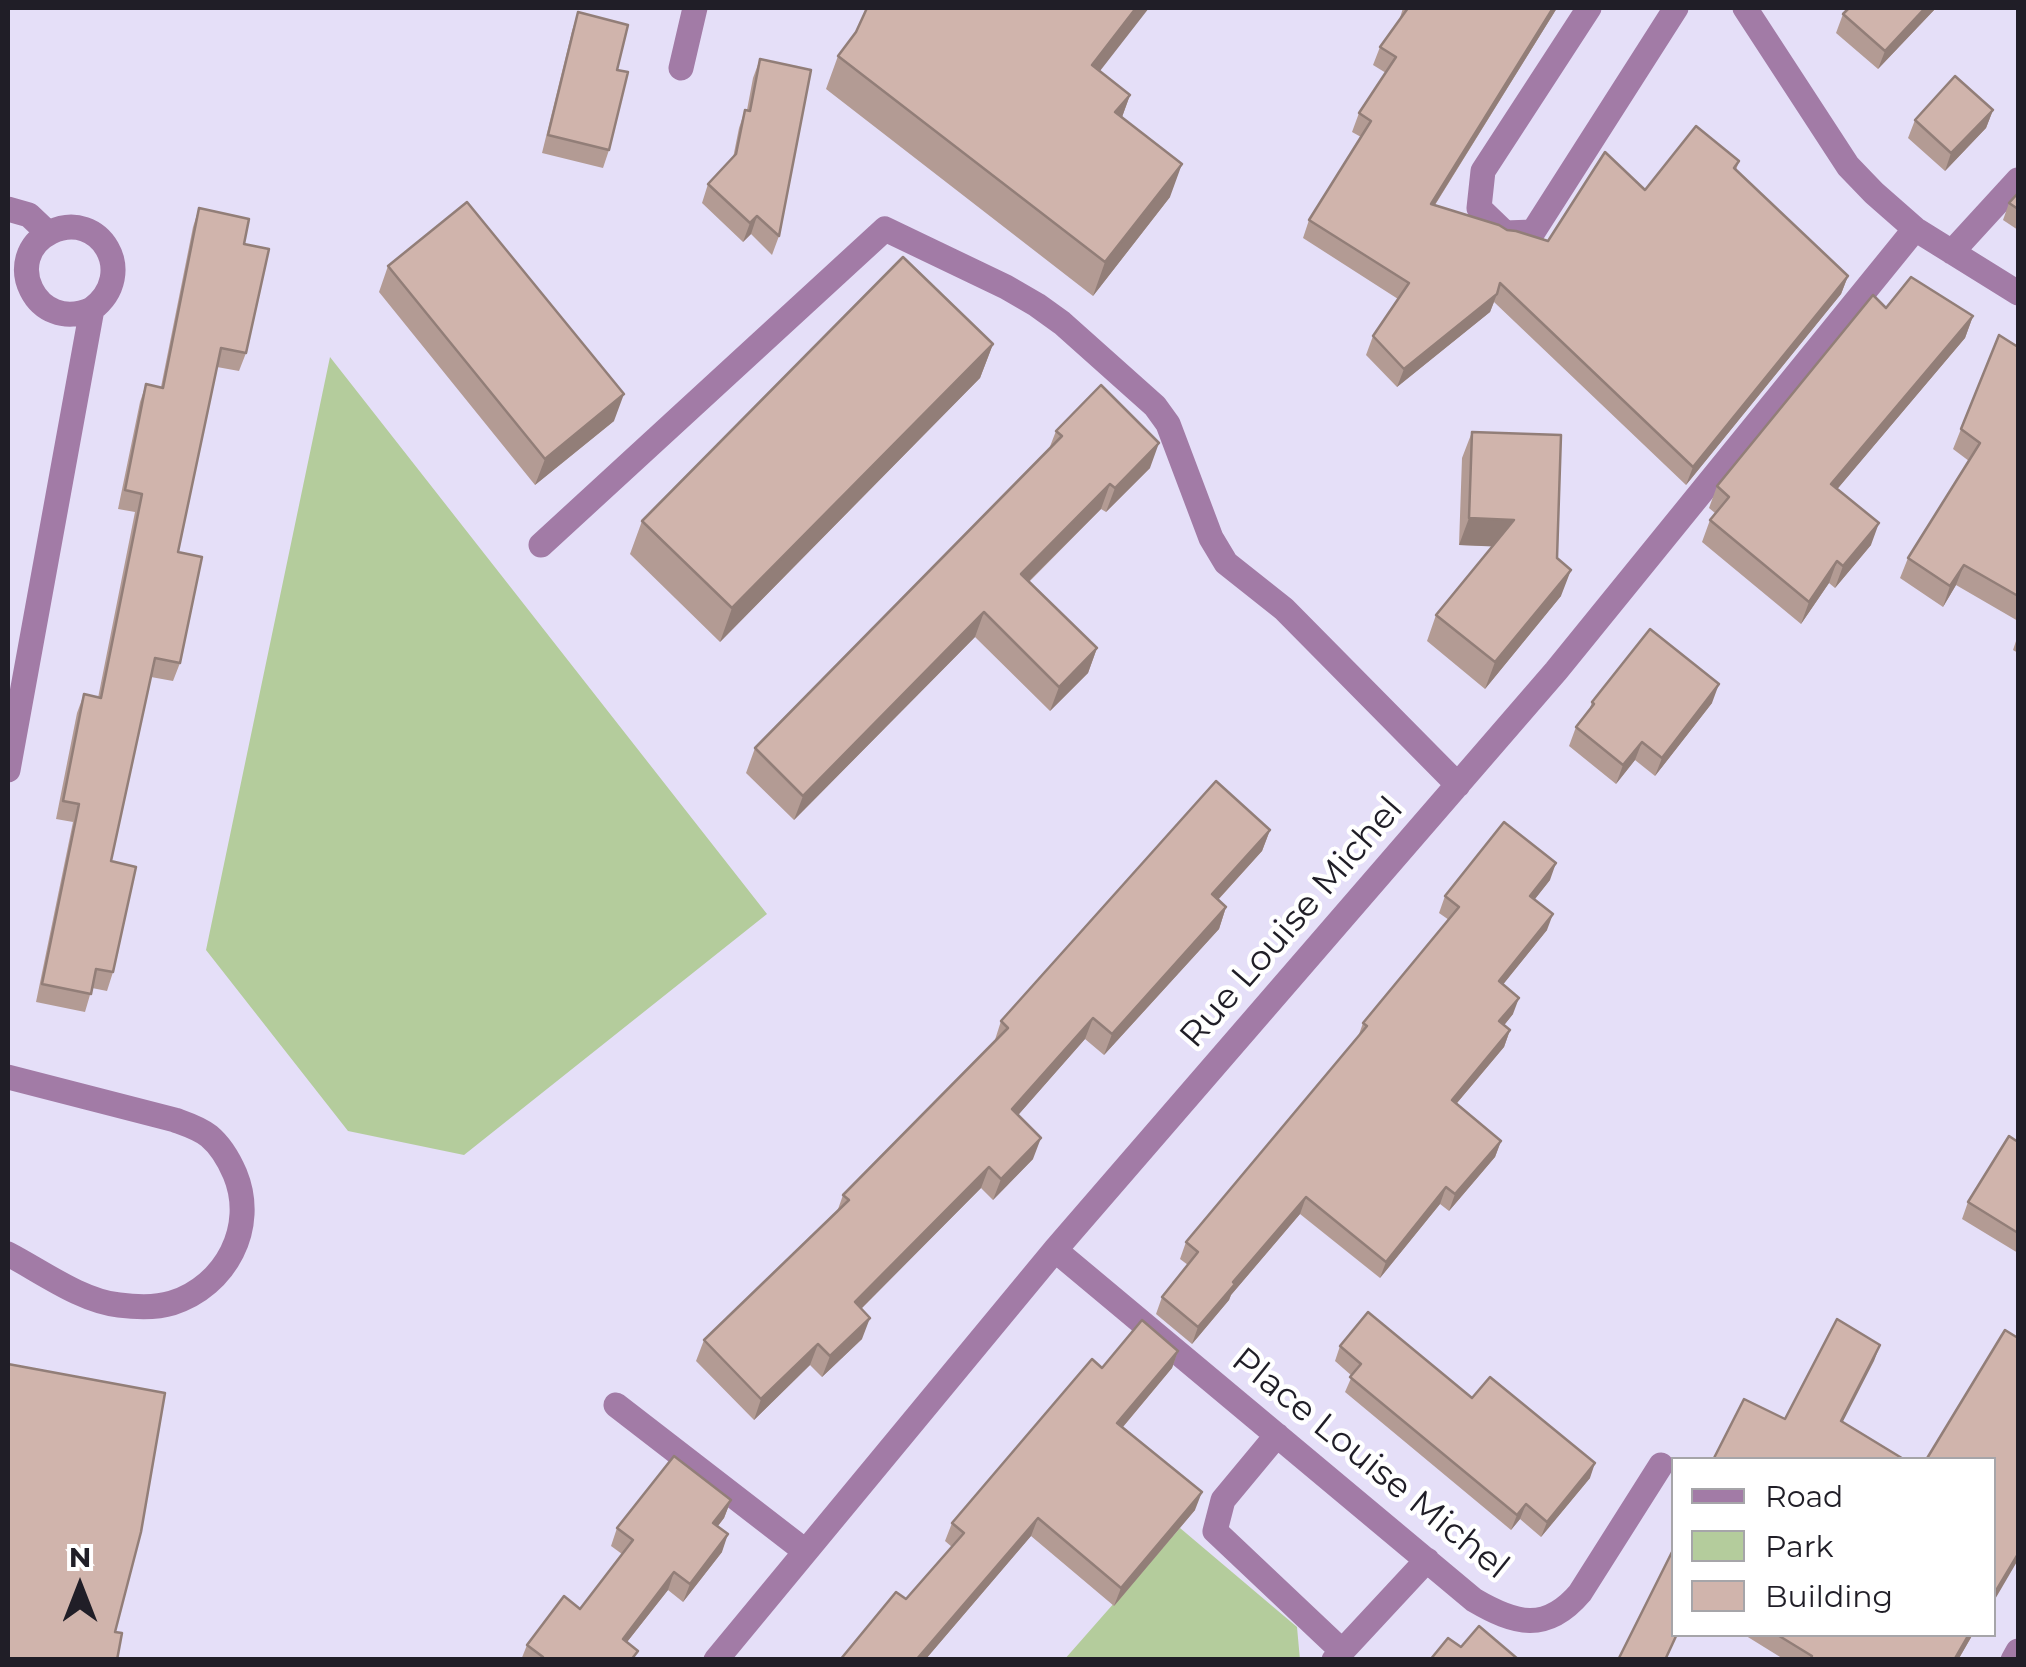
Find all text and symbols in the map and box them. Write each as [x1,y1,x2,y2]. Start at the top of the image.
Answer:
street label: Rue Louise Michel [1172,789,1412,1057]
street label: Place Louise Michel [1223,1339,1517,1589]
legend [1671,1457,1996,1637]
text: Road [1765,1478,1843,1515]
text: Park [1765,1528,1834,1565]
north arrow [30,1537,130,1637]
text: N [69,1540,91,1574]
text: Building [1765,1578,1893,1615]

